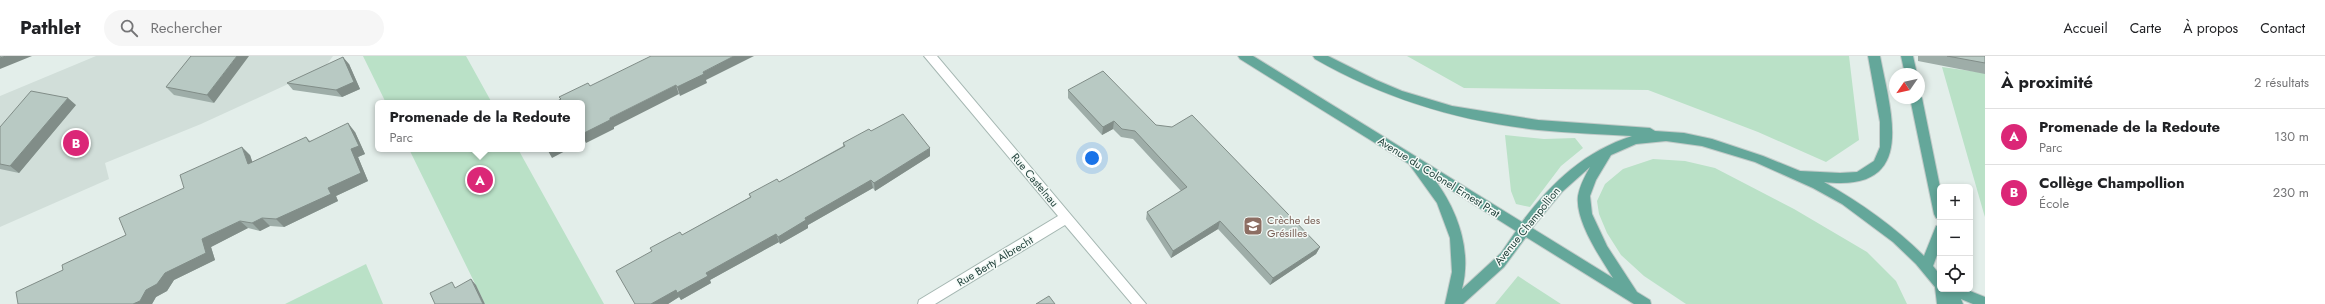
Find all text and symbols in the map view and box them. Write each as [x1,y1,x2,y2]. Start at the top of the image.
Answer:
search box [104,10,384,46]
text: Pathlet [20,14,80,41]
icon: search [118,17,140,39]
text: Rechercher [150,17,222,39]
text: Accueil [2064,18,2108,38]
text: Carte [2130,18,2161,38]
text: À propos [2183,18,2238,38]
text: Contact [2260,18,2305,38]
north arrow [1889,68,1925,104]
text: À proximité [2001,70,2093,94]
text: 2 résultats [2254,73,2309,92]
popup [375,100,585,152]
text: Promenade de la Redoute [389,106,571,128]
text: Promenade de la Redoute [2039,116,2220,138]
text: A [2009,127,2019,146]
text: 130 m [2274,127,2309,146]
pin: B [63,128,89,158]
text: Parc [389,128,413,147]
street label: Avenue du Colonel Ernest Prat [1375,133,1504,221]
text: Parc [2039,138,2062,157]
your location [1082,148,1102,168]
street label: Rue Castelnau [1008,150,1062,210]
pin: A [467,165,493,195]
text: Collège Champollion [2039,172,2185,194]
street label: Avenue Champollion [1490,183,1564,269]
text: B [2010,183,2018,202]
text: 230 m [2273,183,2309,202]
map controls [1937,184,1973,292]
button: + [1937,184,1973,220]
text: École [2039,194,2069,213]
place label: Crèche des Grésilles [1267,212,1321,241]
school or university icon: Crèche des Grésilles [1242,215,1264,237]
button: − [1937,220,1973,256]
street label: Rue Berty Albrecht [954,232,1036,290]
button: locate [1937,256,1973,292]

